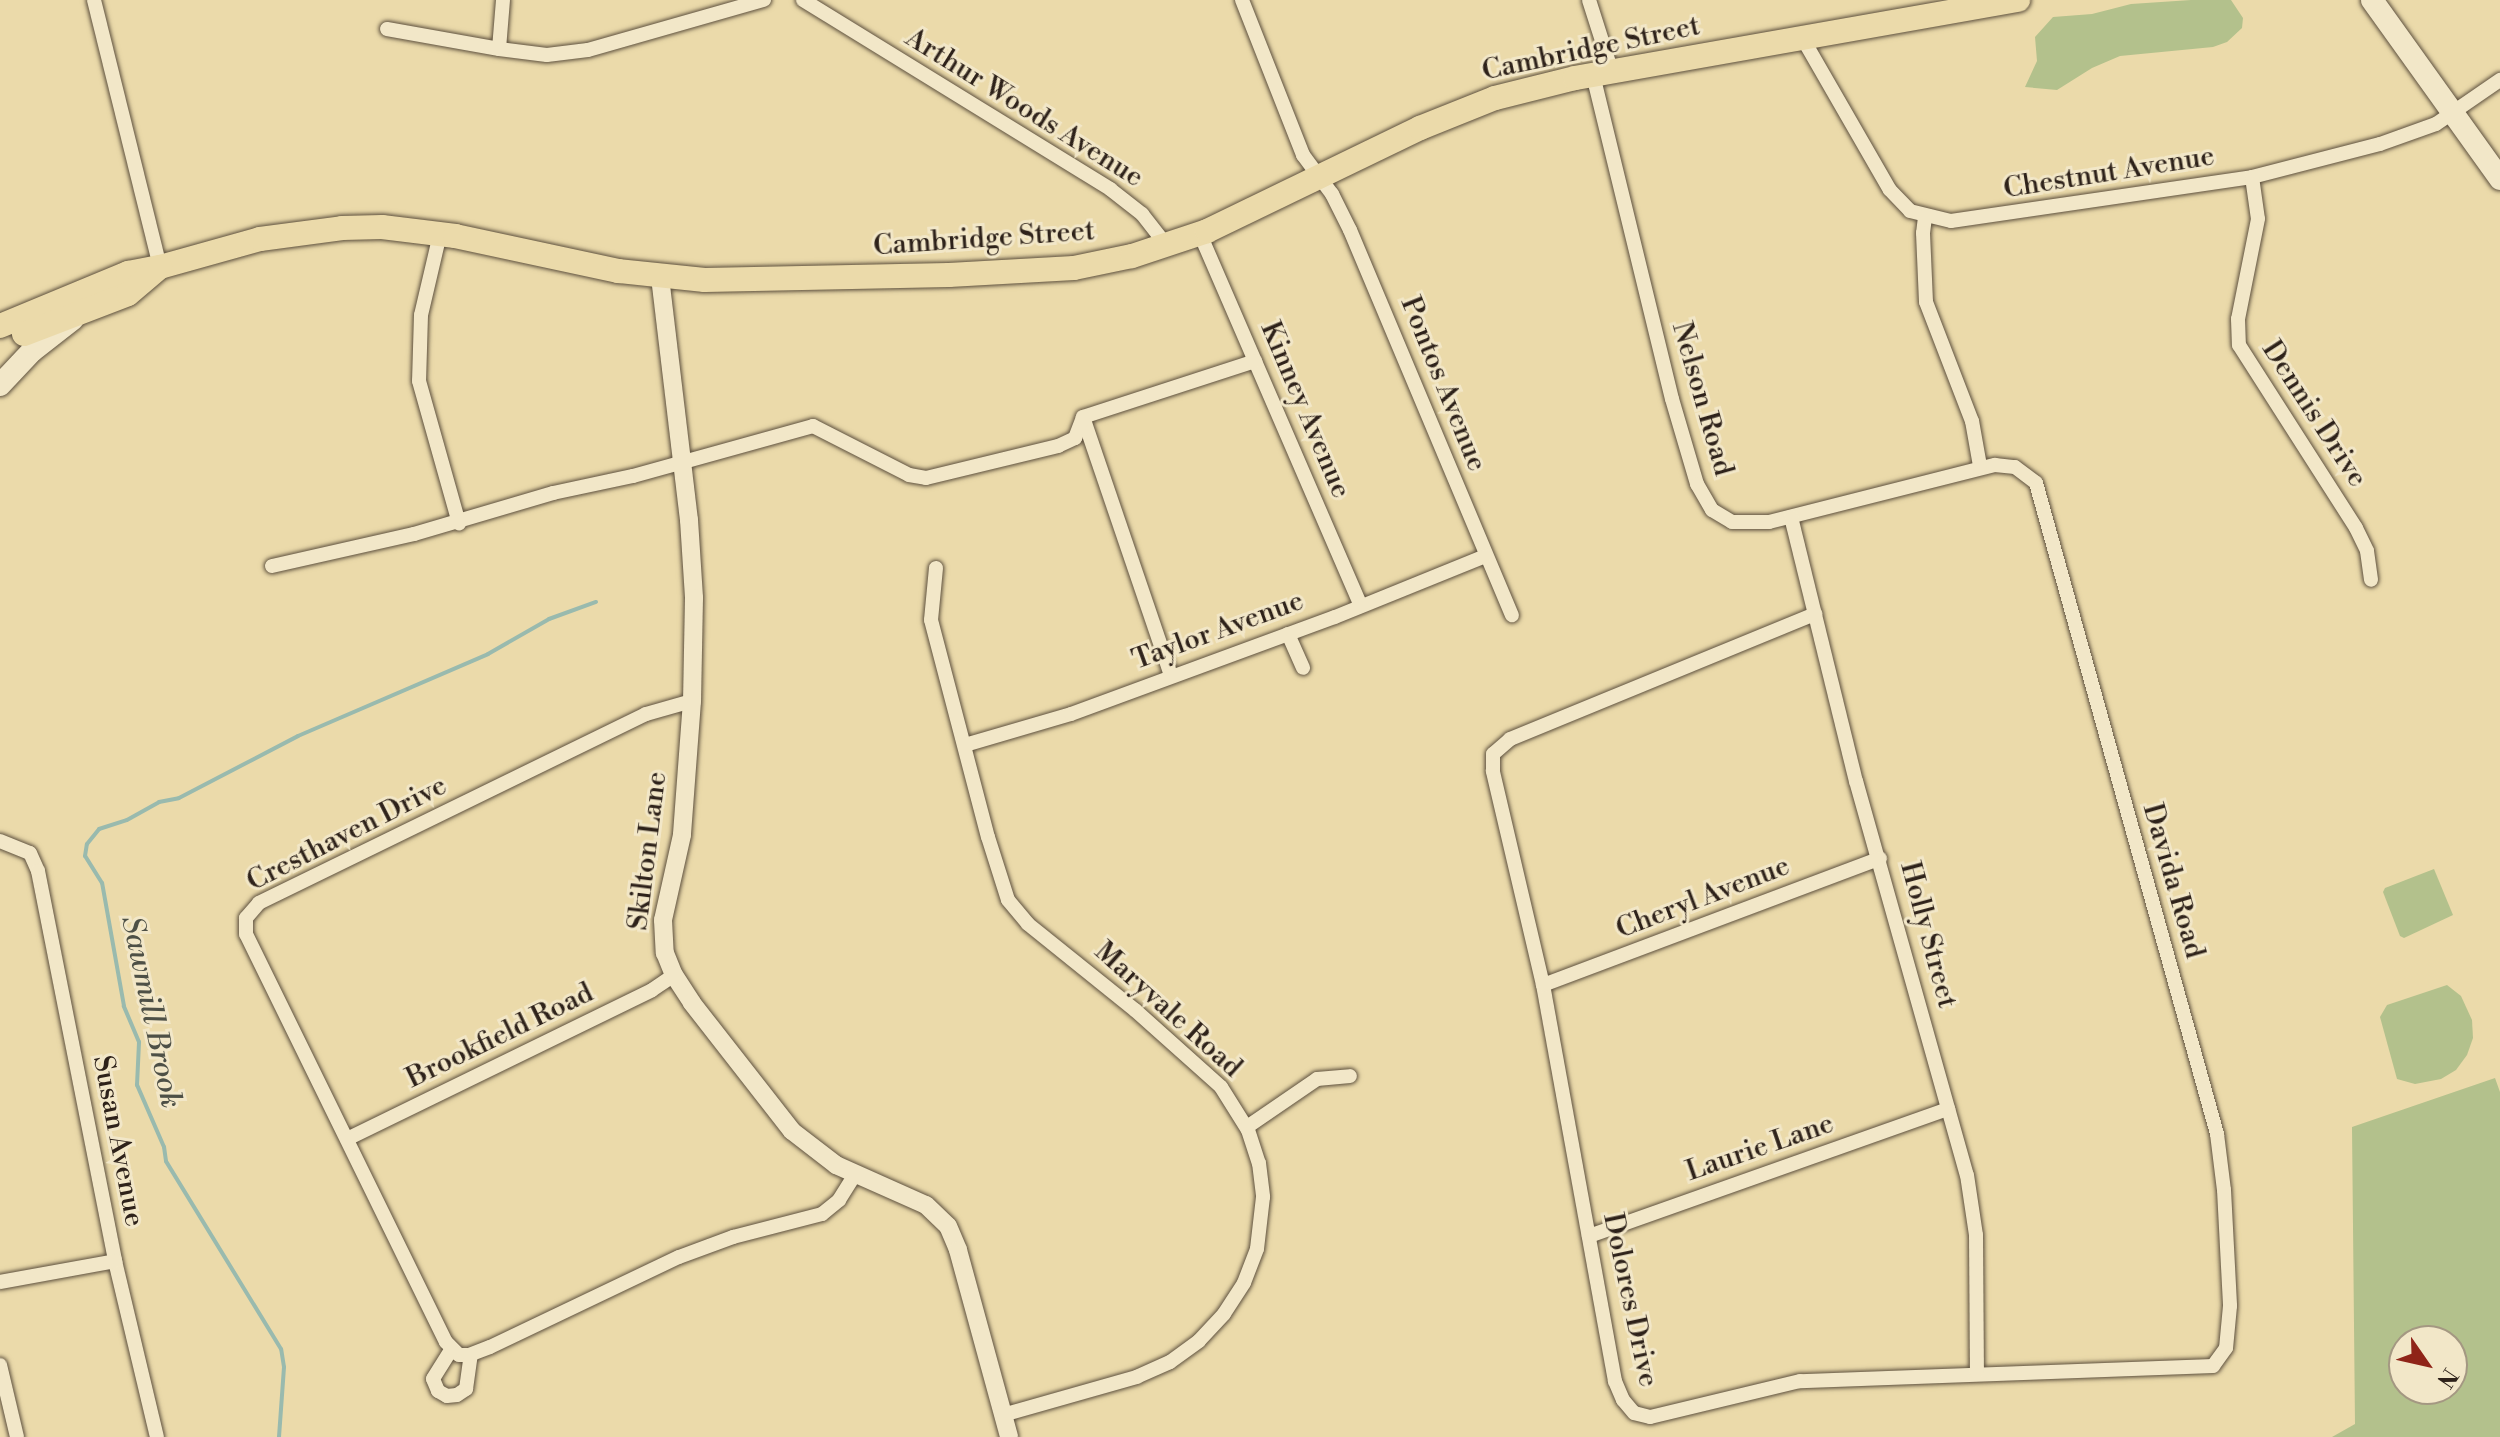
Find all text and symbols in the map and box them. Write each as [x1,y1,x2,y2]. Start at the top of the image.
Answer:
street label: Cambridge Street [1479,10,1703,88]
street label: Arthur Woods Avenue [899,21,1149,195]
street label: Chestnut Avenue [2001,140,2217,206]
street label: Cambridge Street [872,215,1096,263]
street label: Pontos Avenue [1393,292,1493,476]
street label: Kinney Avenue [1253,317,1357,503]
street label: Nelson Road [1664,318,1740,480]
street label: Dennis Drive [2254,334,2374,494]
street label: Taylor Avenue [1128,584,1308,678]
street label: Cresthaven Drive [241,769,453,899]
street label: Skilton Lane [622,770,674,932]
street label: Davida Road [2135,800,2211,962]
street label: Cheryl Avenue [1612,850,1794,946]
street label: Holly Street [1892,858,1964,1012]
water label: Sawmill Brook [113,913,189,1111]
street label: Maryvale Road [1087,935,1249,1085]
street label: Brookfield Road [401,976,599,1096]
street label: Susan Avenue [85,1053,151,1229]
street label: Laurie Lane [1682,1107,1838,1189]
street label: Dolores Drive [1595,1210,1665,1390]
north arrow [2388,1325,2468,1405]
text: N [2431,1363,2463,1392]

